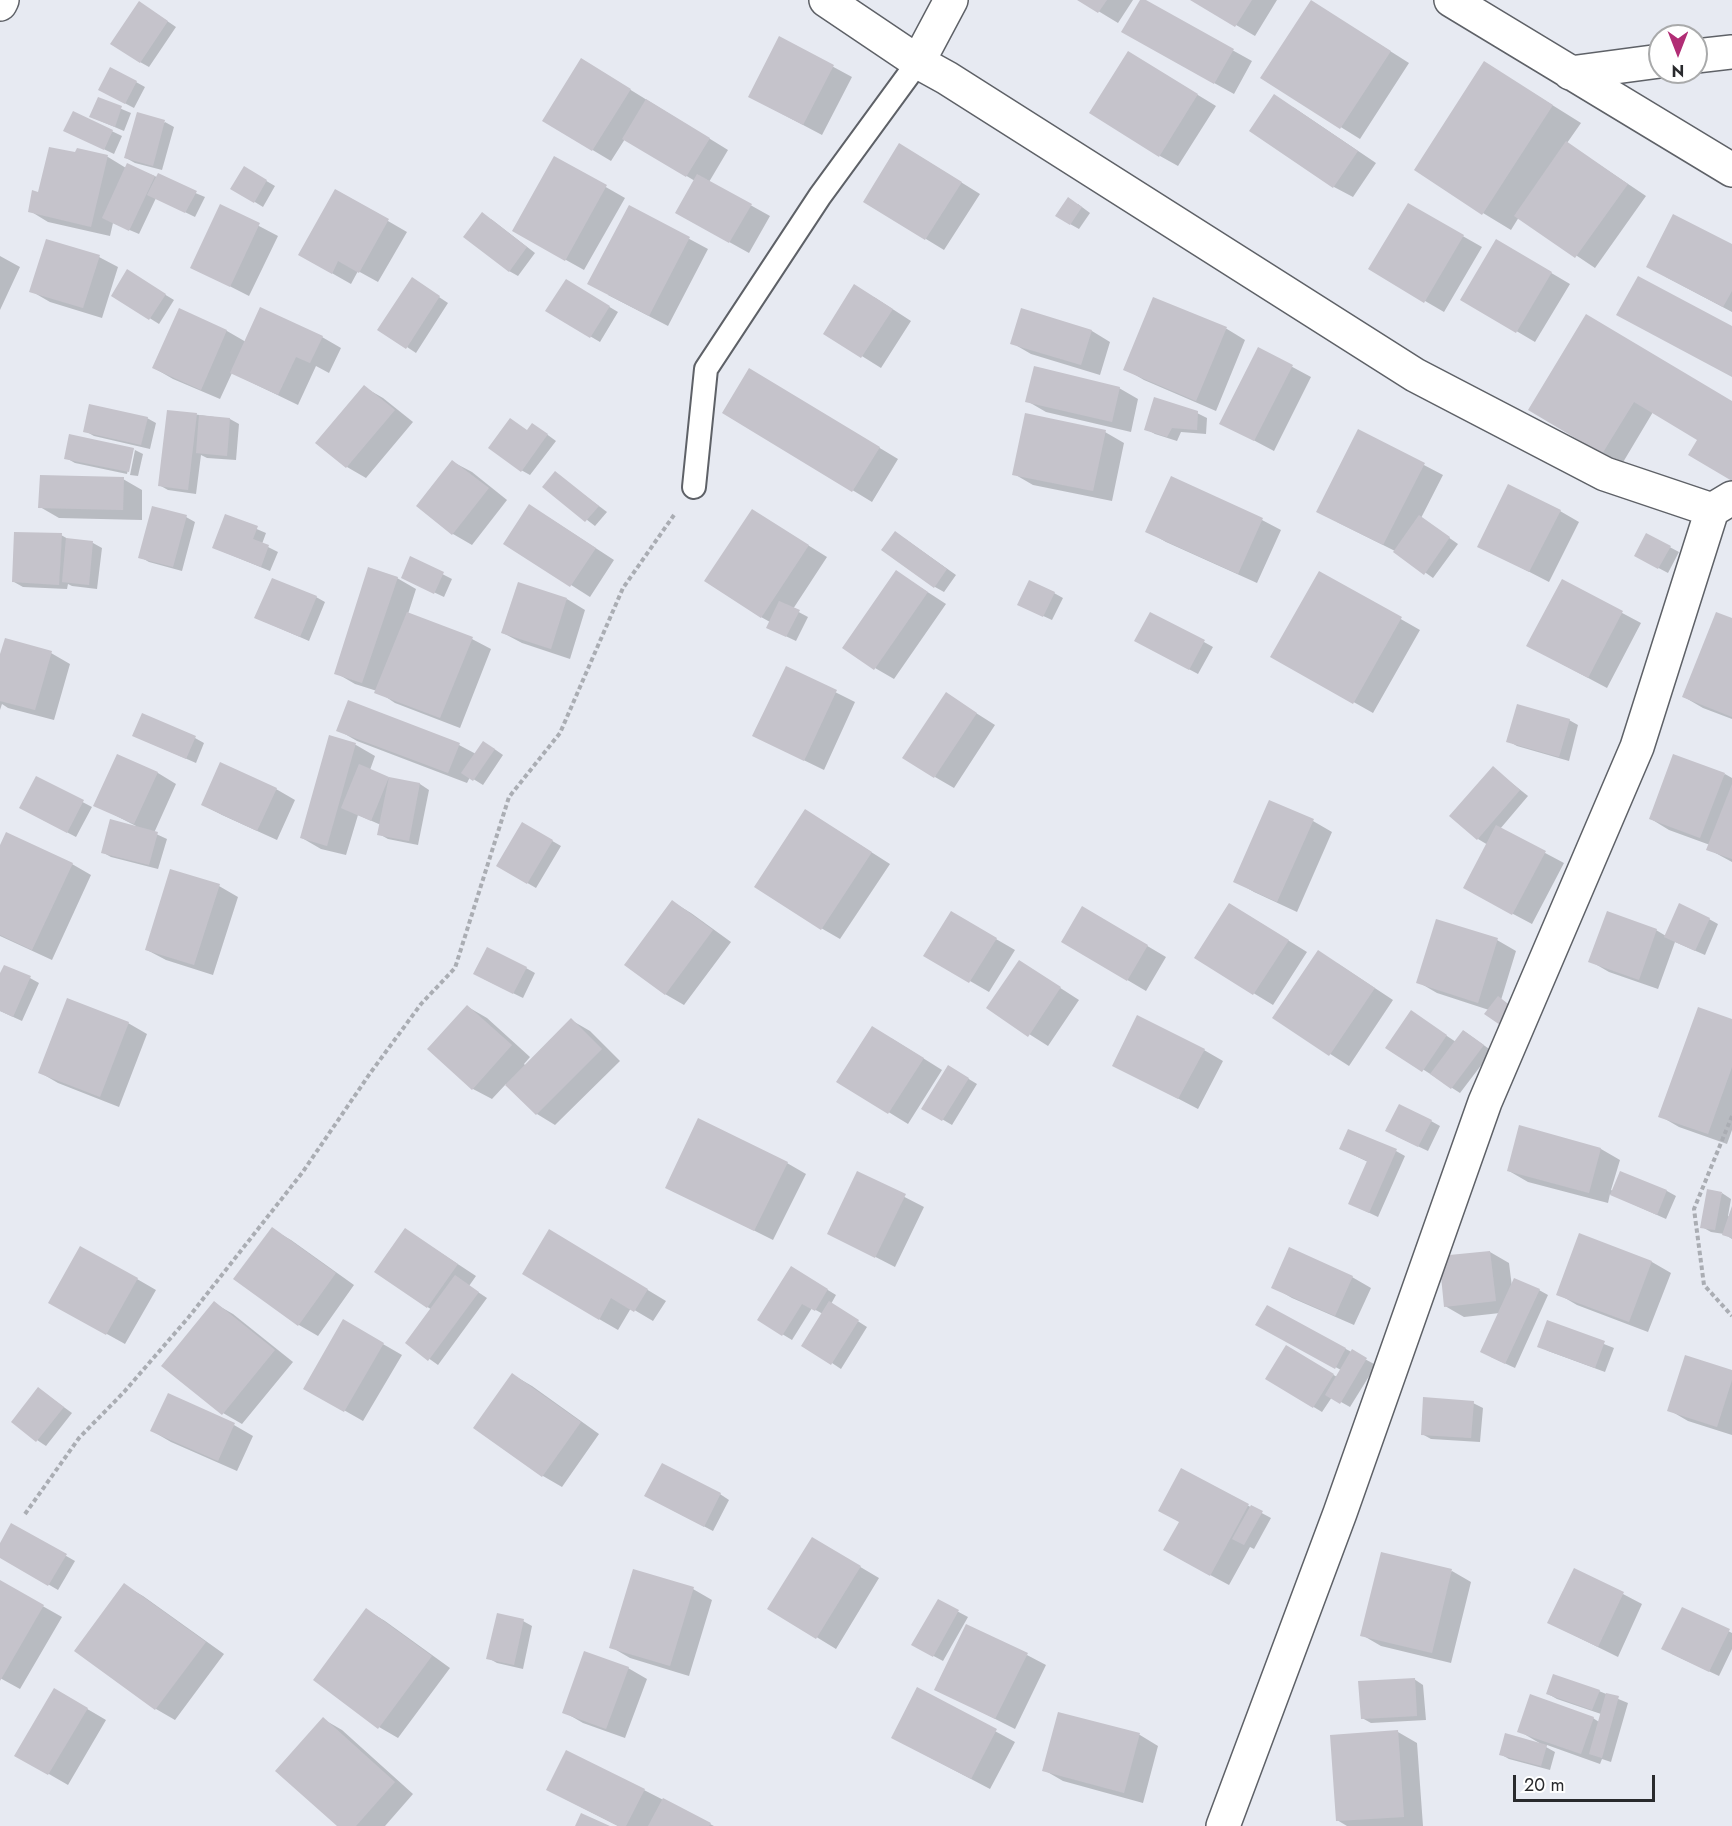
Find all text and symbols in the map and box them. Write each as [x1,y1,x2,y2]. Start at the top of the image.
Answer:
north arrow [1648,24,1708,84]
text: N [1672,59,1684,82]
scale bar [1516,1763,1658,1801]
text: 20 m [1524,1772,1564,1798]

